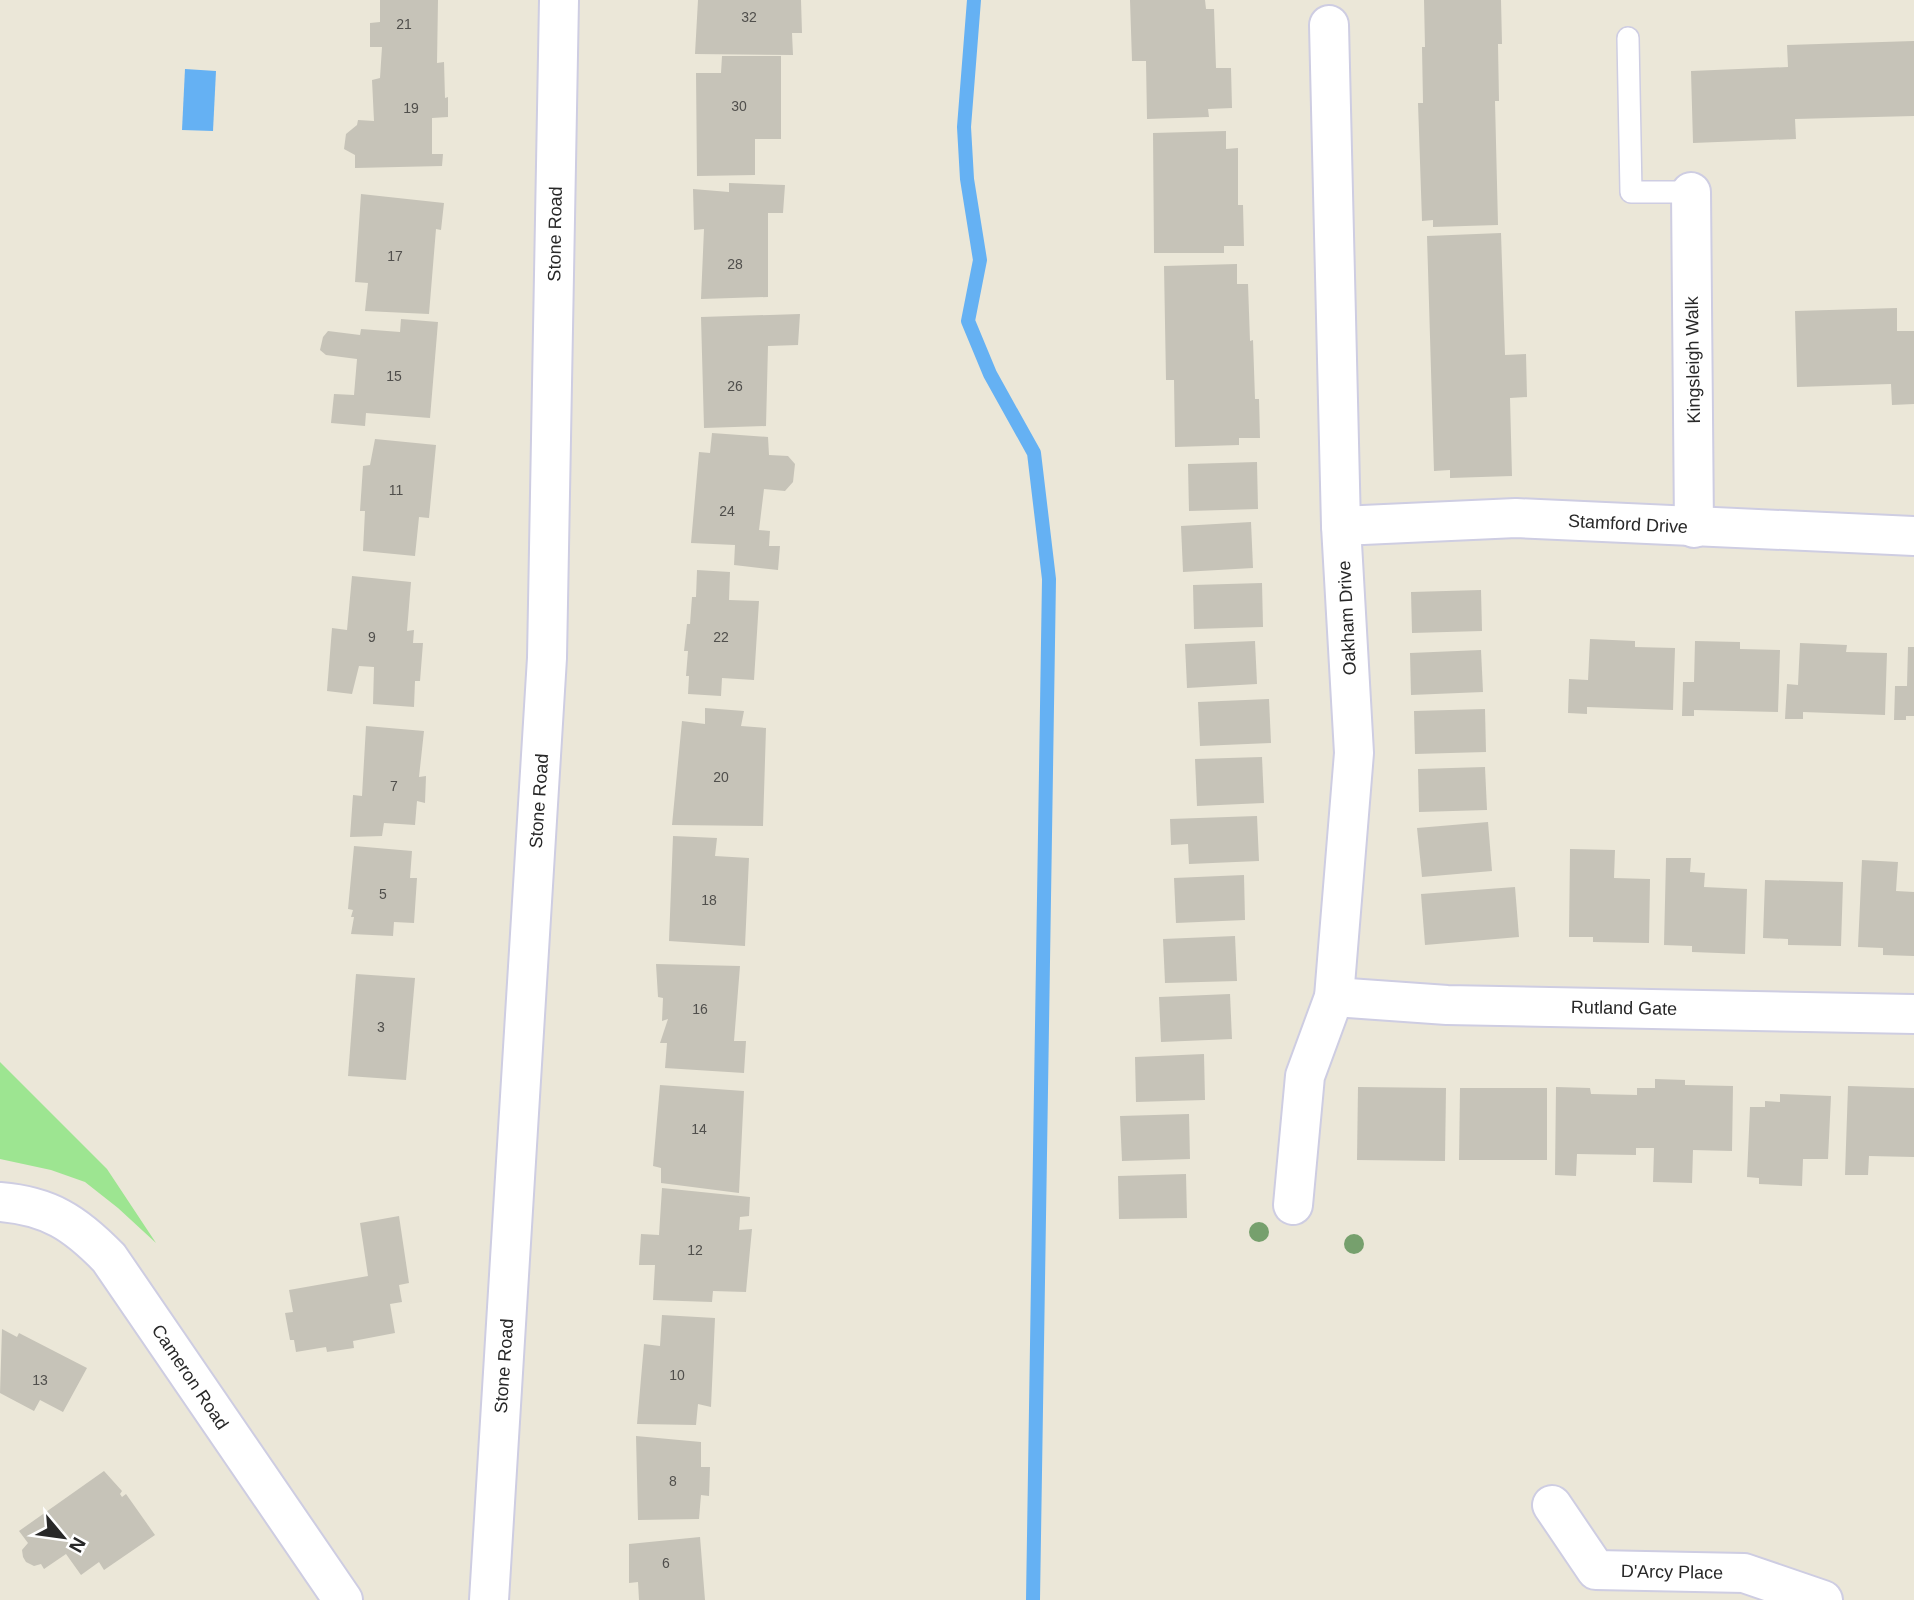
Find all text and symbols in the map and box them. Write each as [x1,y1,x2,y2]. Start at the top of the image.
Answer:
house number: 32 [741,9,757,25]
house number: 21 [396,16,412,32]
house number: 30 [731,98,747,114]
house number: 19 [403,100,419,116]
street label: Stone Road [544,186,566,282]
house number: 17 [387,248,403,264]
house number: 28 [727,256,743,272]
street label: Kingsleigh Walk [1682,295,1704,424]
house number: 15 [386,368,402,384]
house number: 26 [727,378,743,394]
house number: 11 [389,482,403,498]
house number: 24 [719,503,735,519]
street label: Stamford Drive [1568,511,1688,537]
street label: Oakham Drive [1334,560,1360,676]
house number: 9 [368,629,376,645]
house number: 22 [713,629,729,645]
street label: Stone Road [526,753,552,849]
house number: 20 [713,769,729,785]
house number: 7 [390,778,398,794]
house number: 5 [379,886,387,902]
house number: 18 [701,892,717,908]
street label: Rutland Gate [1571,997,1677,1019]
house number: 16 [692,1001,708,1017]
house number: 3 [377,1019,385,1035]
house number: 14 [691,1121,707,1137]
house number: 12 [687,1242,703,1258]
street label: Stone Road [491,1318,517,1414]
street label: Cameron Road [148,1321,232,1433]
house number: 10 [669,1367,685,1383]
house number: 13 [32,1372,48,1388]
house number: 8 [669,1473,677,1489]
north arrow [28,1502,98,1572]
text: N [65,1534,90,1556]
house number: 6 [662,1555,670,1571]
street label: D'Arcy Place [1621,1561,1723,1583]

